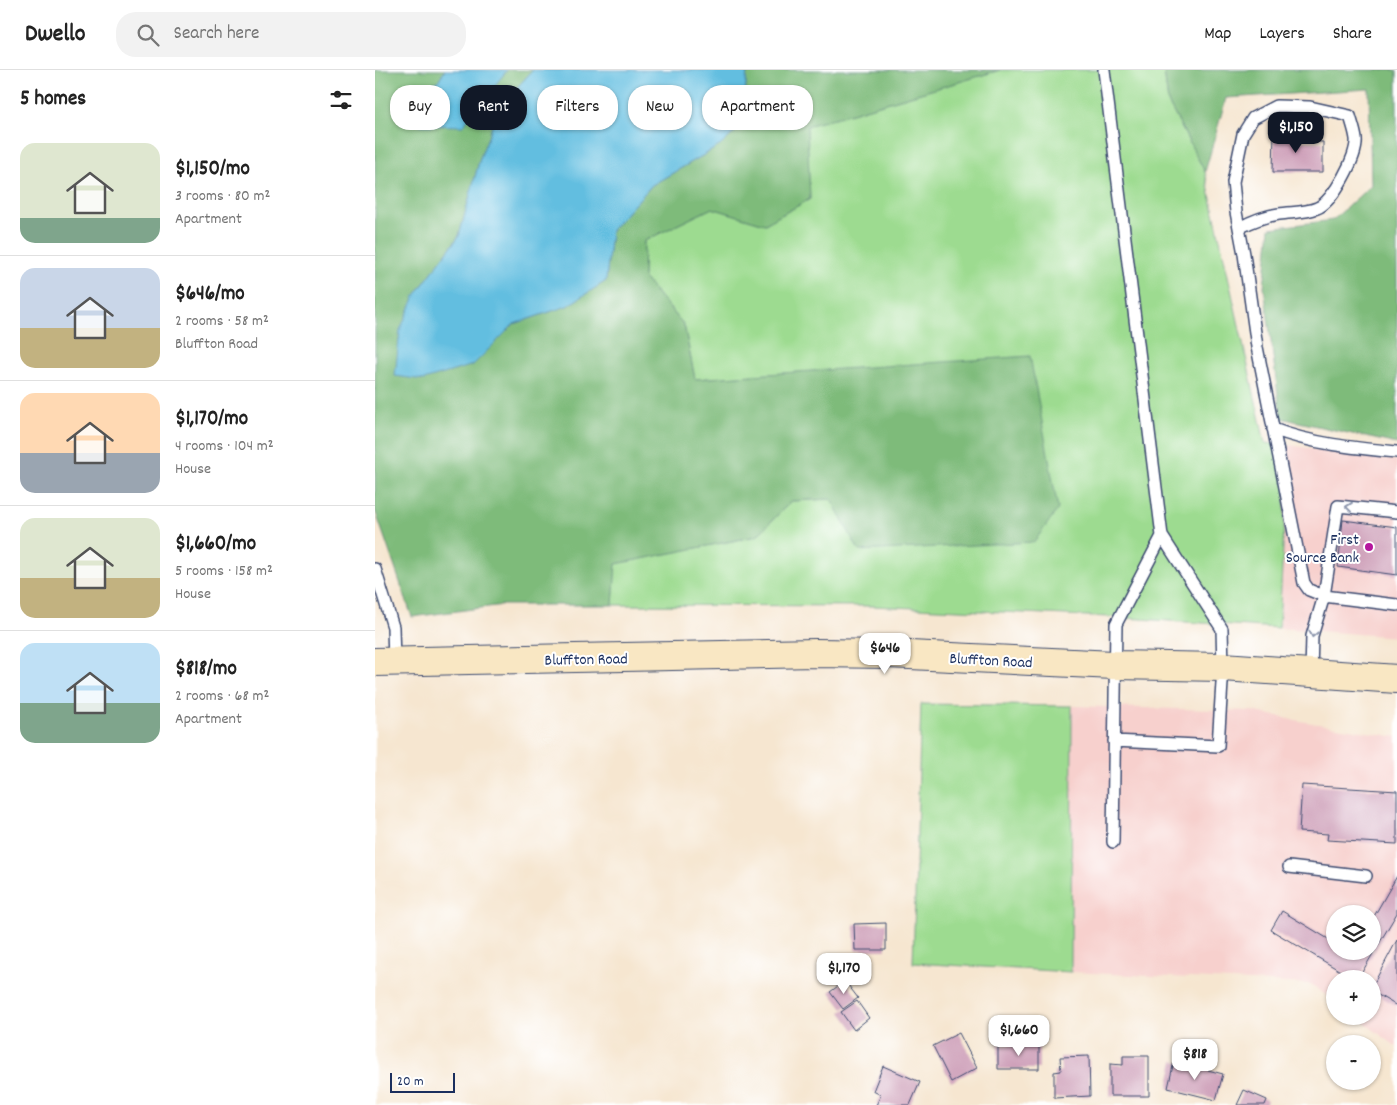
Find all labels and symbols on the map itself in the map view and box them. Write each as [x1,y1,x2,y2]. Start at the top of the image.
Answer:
pin: $1,150 [1255,112,1337,154]
one-way arrow [1344,502,1352,513]
place label: First Source Bank [1286,529,1359,570]
marker: First Source Bank [1363,541,1375,553]
one-way arrow [1309,629,1319,638]
pin: $646 [855,632,915,675]
street label: Bluffton Road [544,648,628,673]
street label: Bluffton Road [949,648,1033,675]
pin: $1,170 [803,952,885,995]
pin: $1,660 [978,1014,1060,1057]
pin: $818 [1165,1038,1225,1081]
scale bar [390,1070,455,1093]

